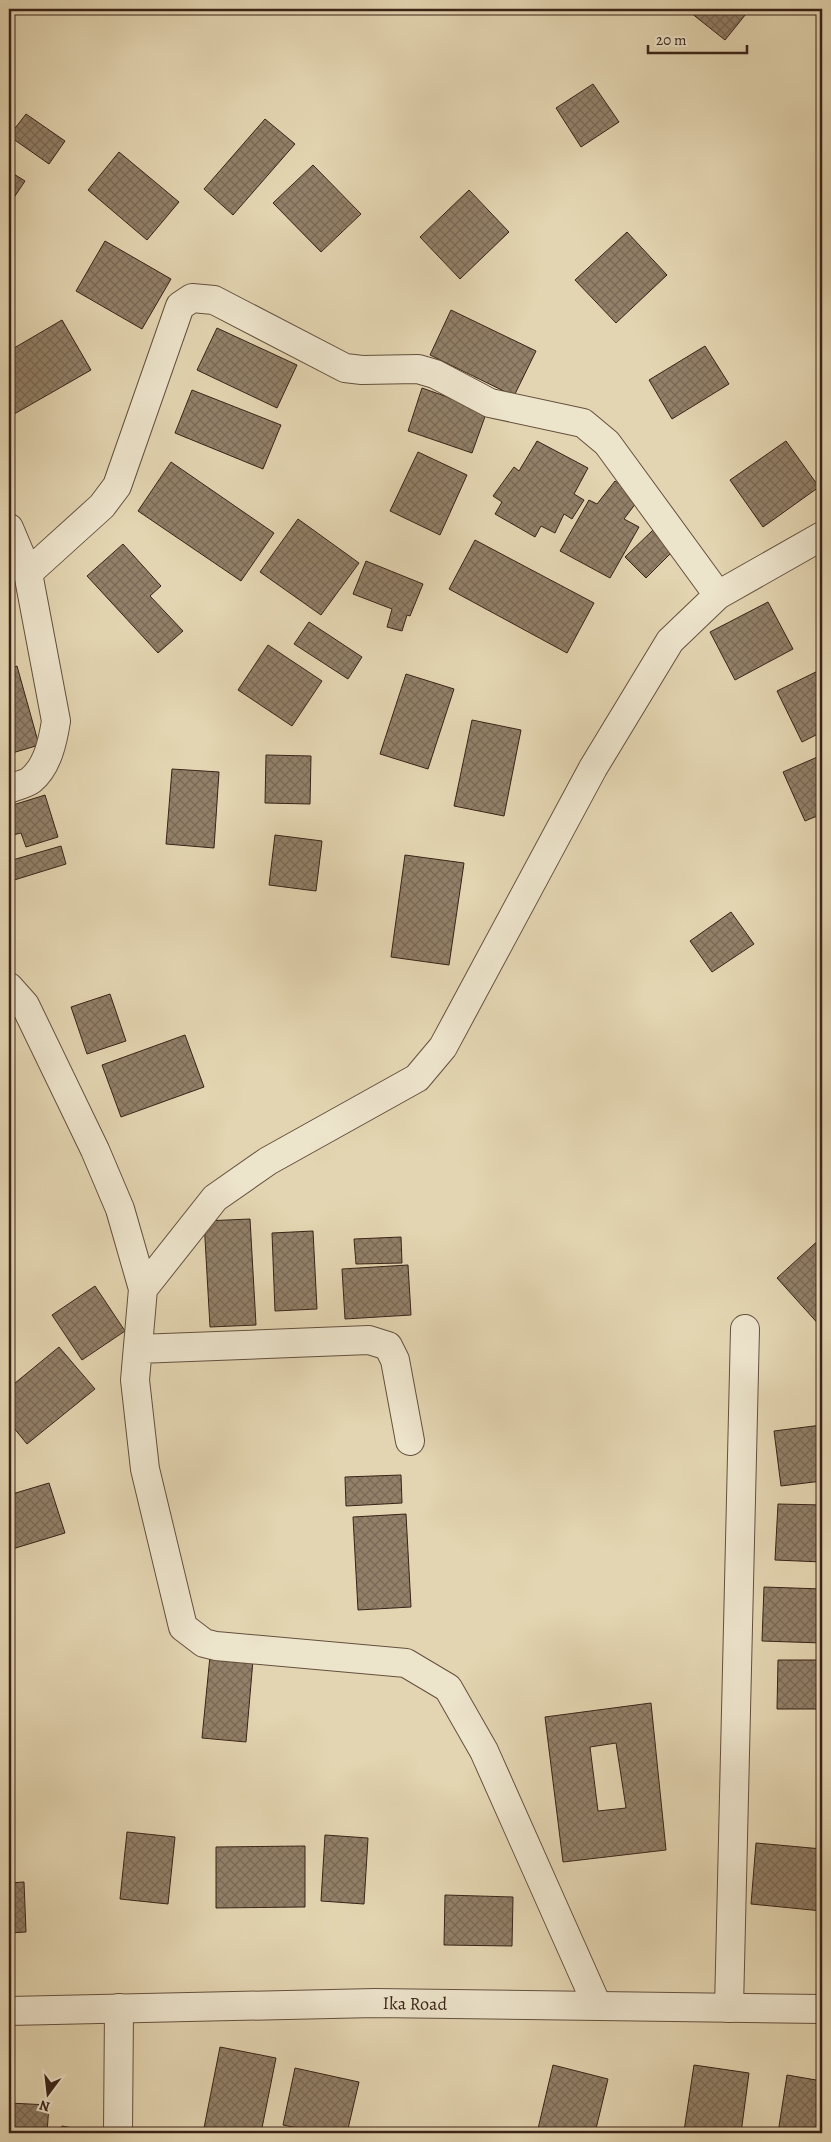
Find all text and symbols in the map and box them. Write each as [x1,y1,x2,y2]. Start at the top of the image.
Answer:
scale bar [648,22,747,54]
text: 20 m [656,30,687,50]
street label: Ika Road [382,1991,448,2016]
north arrow [22,2070,72,2120]
text: N [37,2096,52,2117]

